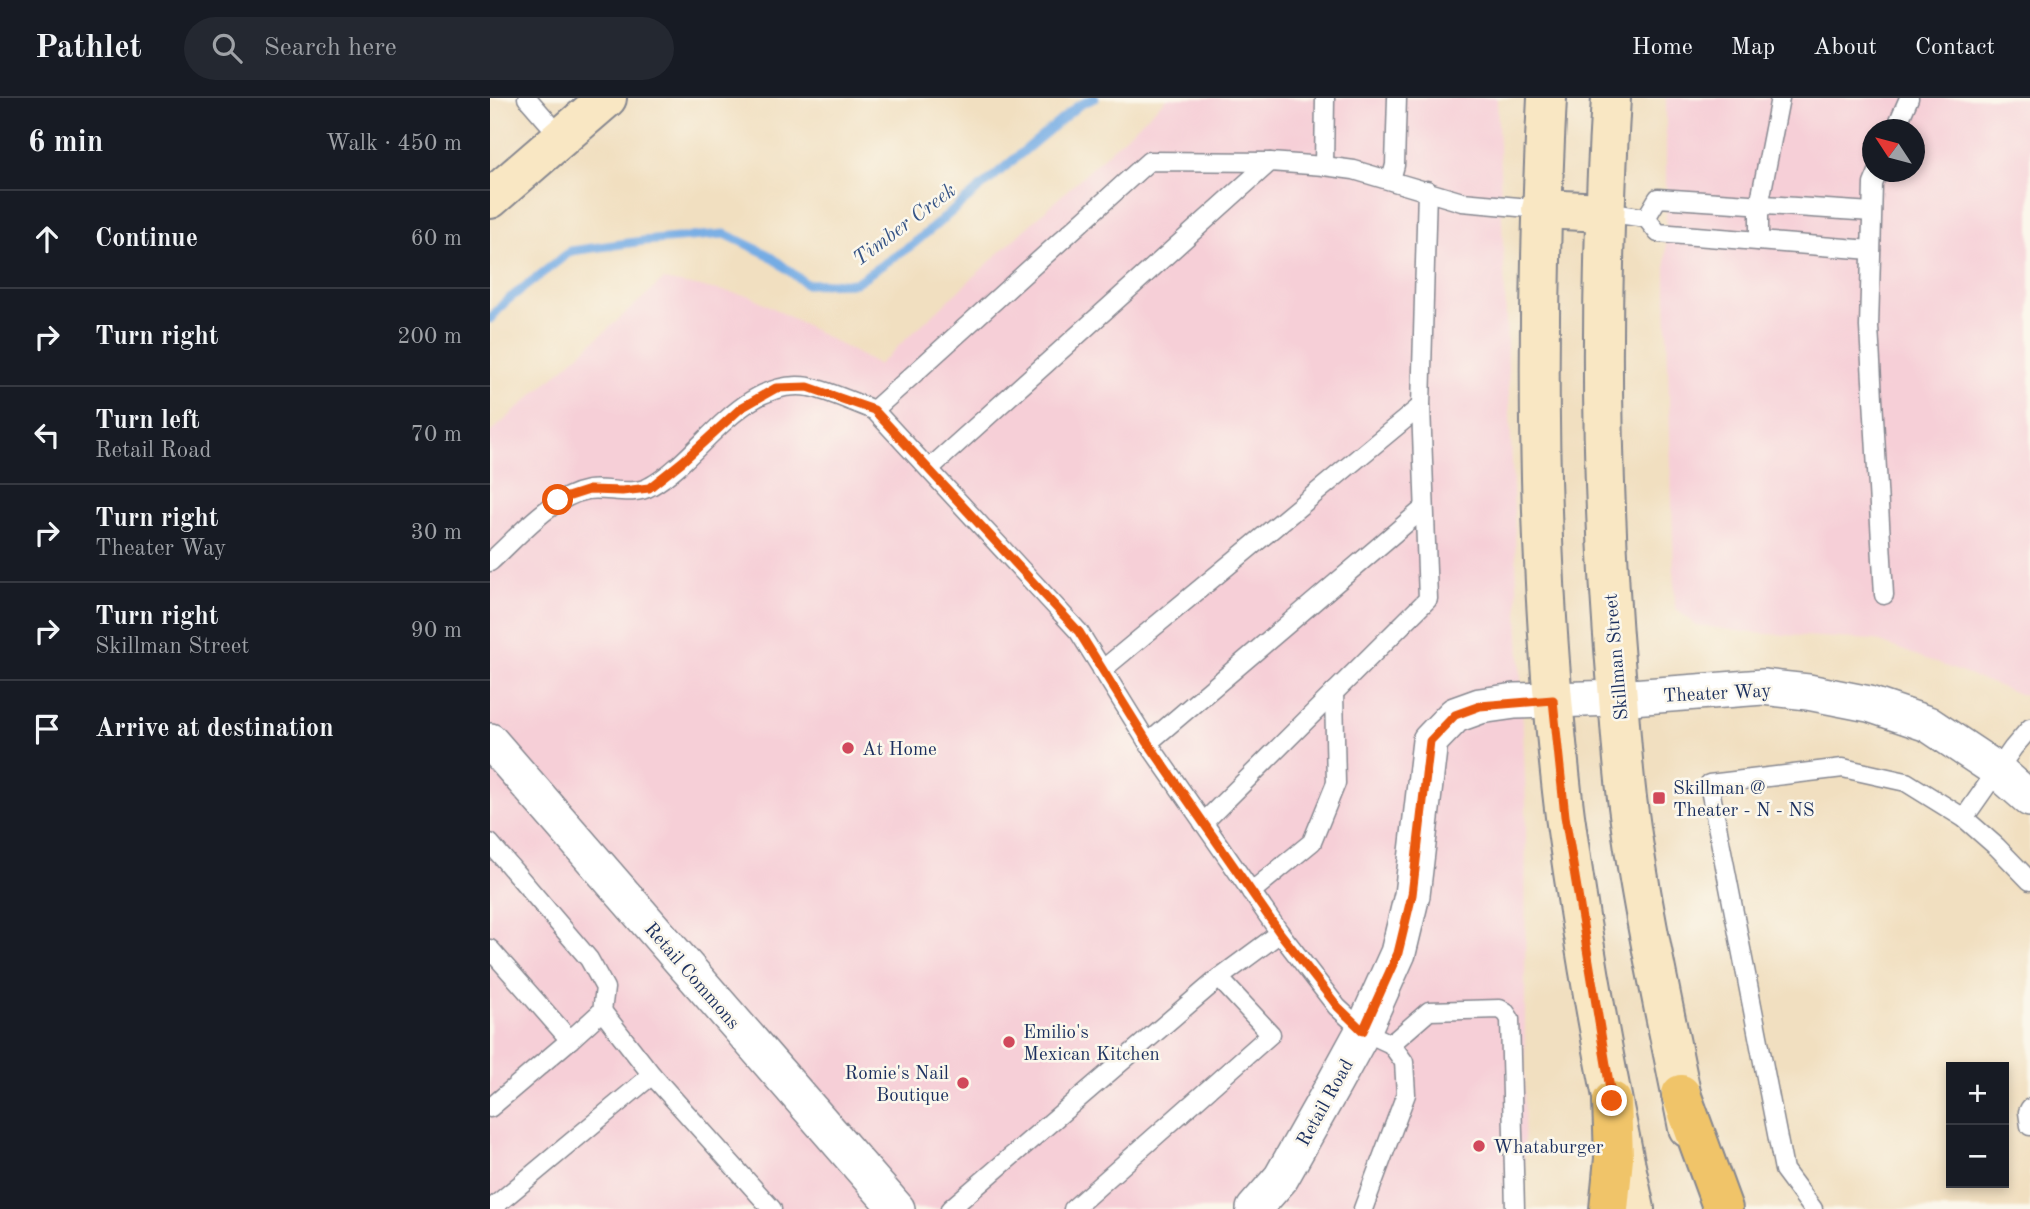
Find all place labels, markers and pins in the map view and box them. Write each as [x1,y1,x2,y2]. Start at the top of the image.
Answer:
marker: At Home [840,740,856,756]
place label: At Home [862,741,937,760]
place label: Skillman @ Theater - N - NS [1673,780,1815,821]
marker: Skillman @ Theater - N - NS [1651,790,1667,806]
place label: Emilio's Mexican Kitchen [1023,1024,1160,1065]
marker: Emilio's Mexican Kitchen [1001,1034,1017,1050]
place label: Romie's Nail Boutique [845,1065,949,1106]
marker: Romie's Nail Boutique [955,1075,971,1091]
marker: Whataburger [1471,1138,1487,1154]
place label: Whataburger [1493,1139,1604,1158]

